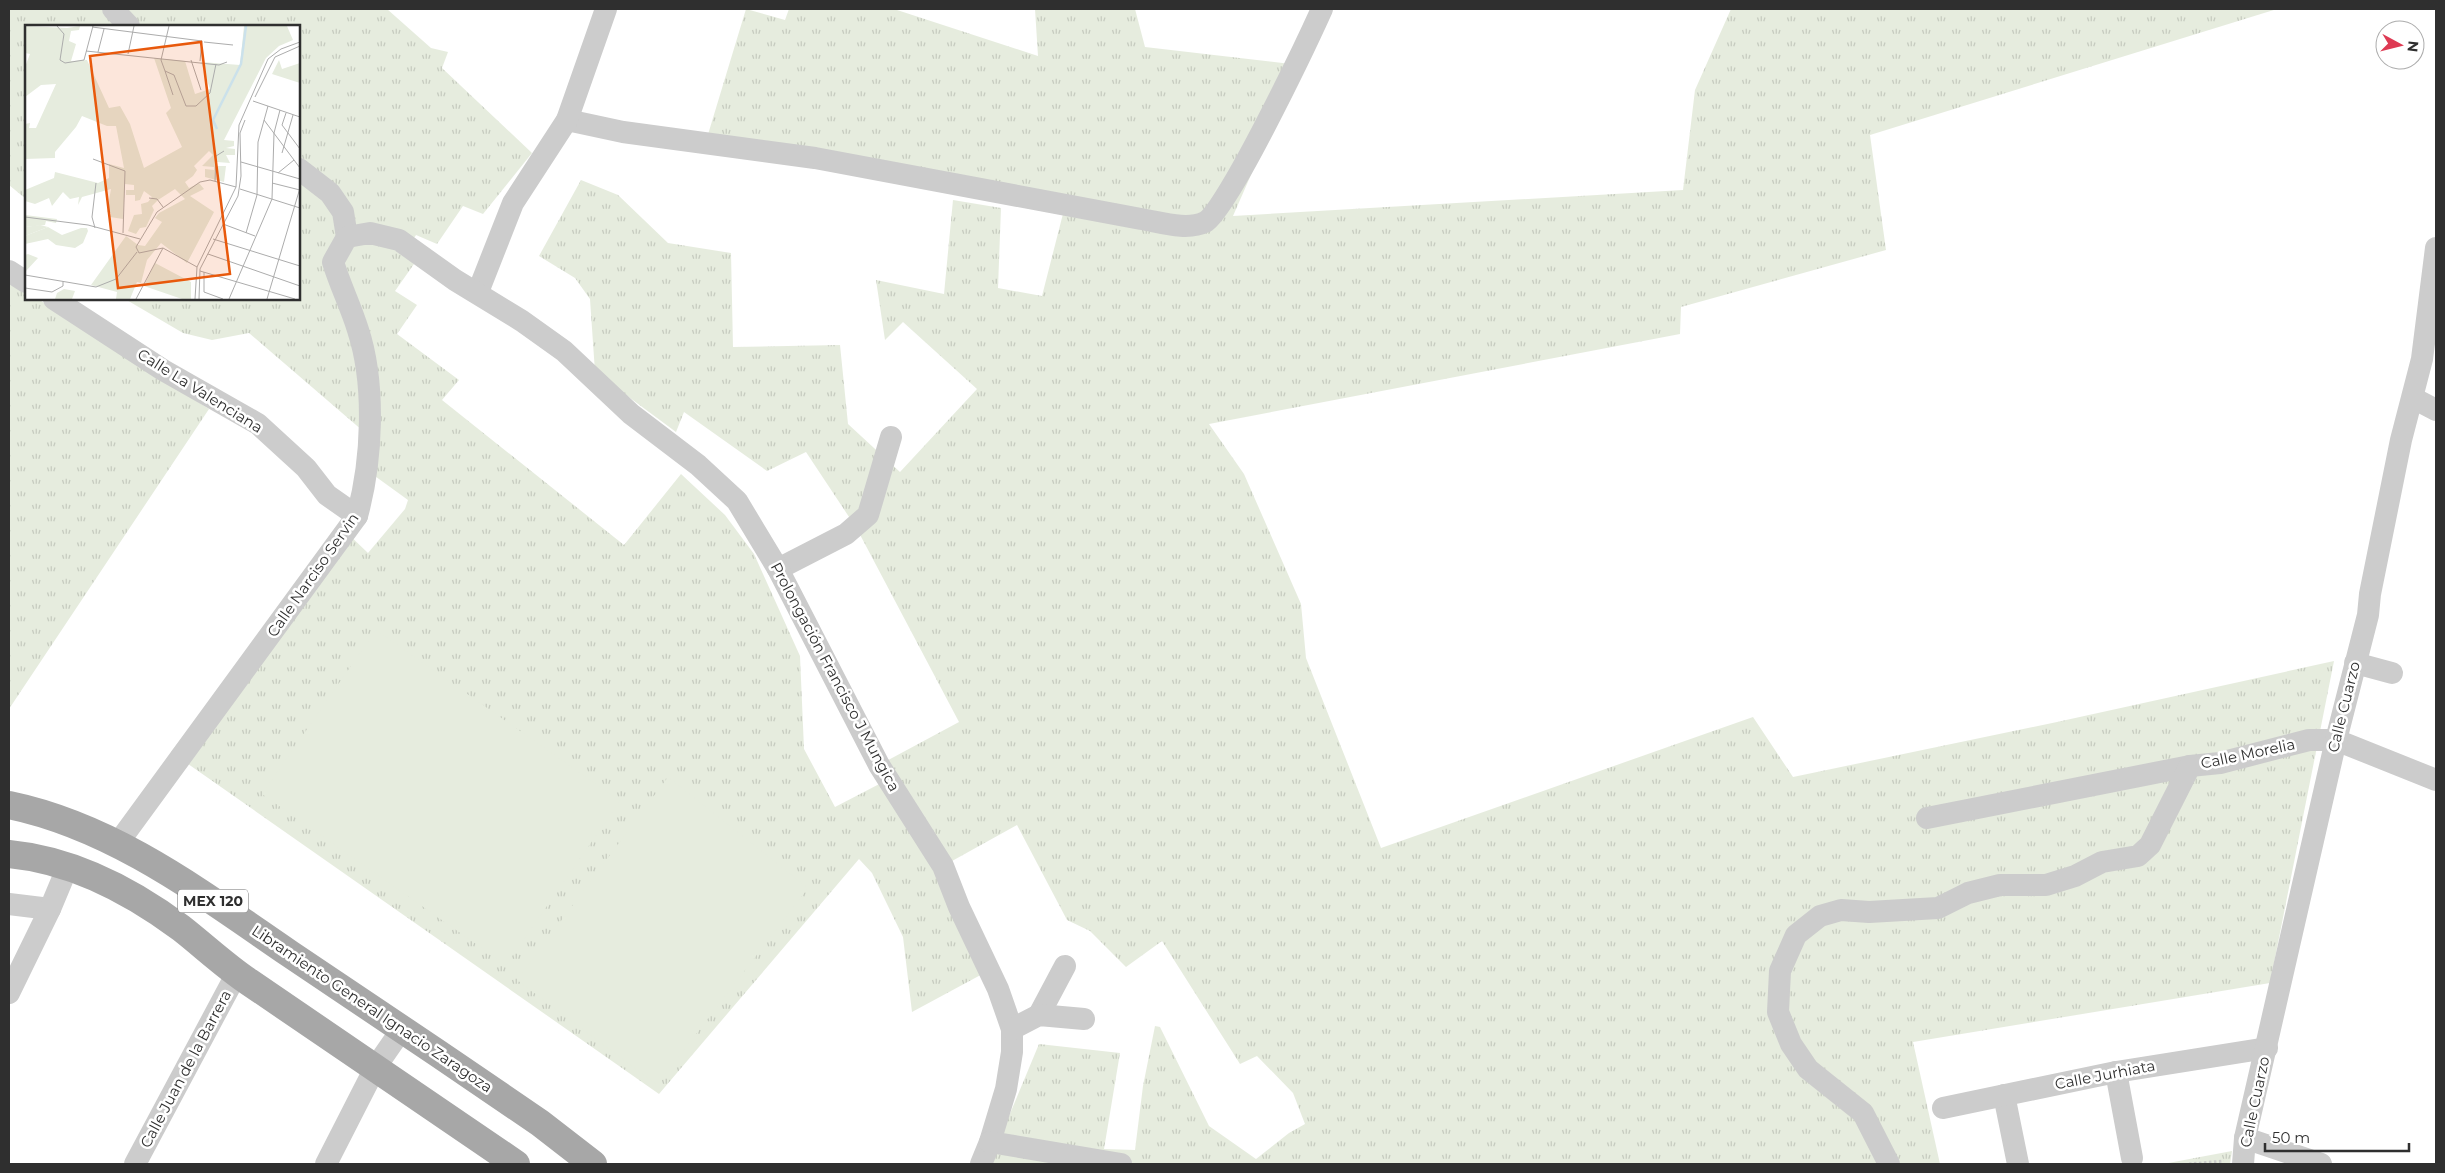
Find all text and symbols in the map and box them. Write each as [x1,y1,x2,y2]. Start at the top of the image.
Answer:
north arrow [2375,20,2425,70]
inset map [25,25,300,300]
text: N [2403,40,2423,53]
street label: Calle La Valenciana [134,344,266,437]
street label: Calle Narciso Servin [263,509,363,640]
street label: Prolongación Francisco J Mungica [767,559,904,795]
street label: Calle Cuarzo [2323,660,2364,754]
street label: Calle Morelia [2199,734,2297,773]
road number: MEX 120 [178,889,248,912]
street label: Libramiento General Ignacio Zaragoza [248,921,496,1096]
street label: Calle Juan de la Barrera [136,987,235,1151]
street label: Calle Jurhiata [2053,1055,2157,1094]
street label: Calle Cuarzo [2236,1055,2273,1149]
scale bar [2265,1120,2409,1152]
text: 50 m [2272,1128,2310,1147]

